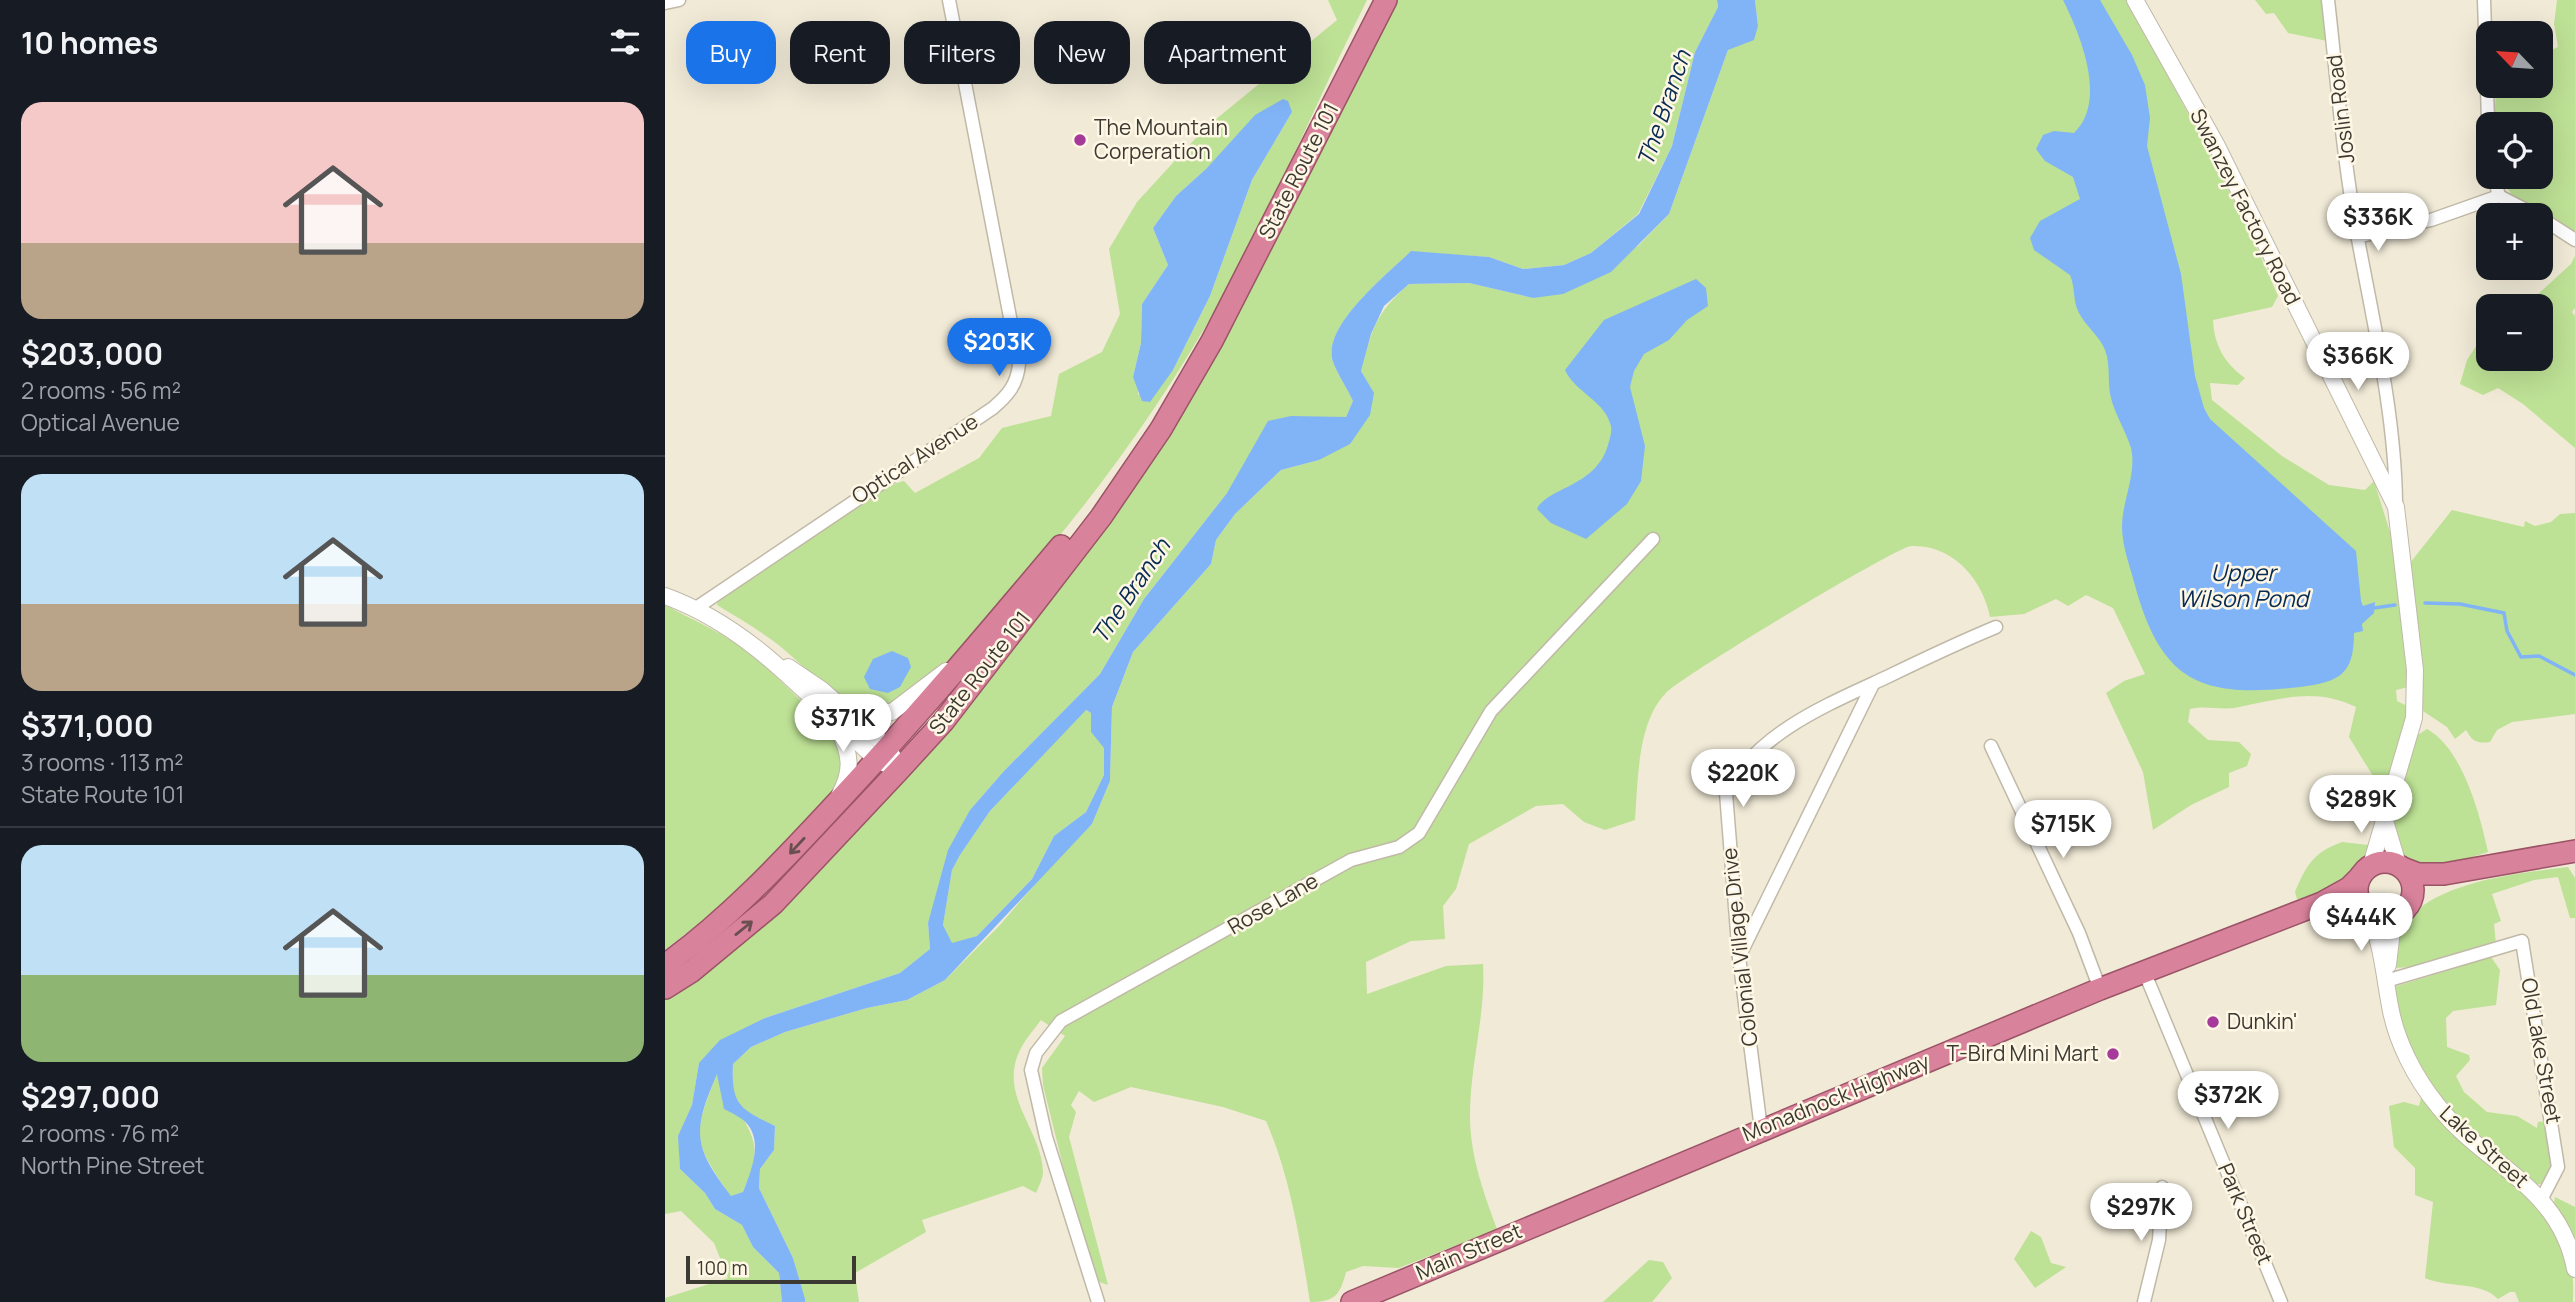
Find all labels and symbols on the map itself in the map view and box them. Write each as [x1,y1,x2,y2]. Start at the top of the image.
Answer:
north arrow [2476,21,2553,98]
water label: The Branch [1628,44,1698,170]
street label: Joslin Road [2319,53,2361,165]
street label: State Route 101 [1252,98,1344,243]
street label: Swanzey Factory Road [2184,104,2308,309]
place label: The Mountain Corperation [1094,113,1228,165]
marker: The Mountain Corperation [1072,132,1088,148]
pin: $336K [2329,194,2427,253]
pin: $203K [950,318,1048,378]
pin: $366K [2309,332,2407,392]
street label: Optical Avenue [846,407,983,509]
water label: The Branch [1083,531,1178,649]
water label: Upper Wilson Pond [2178,556,2312,614]
street label: State Route 101 [922,605,1036,740]
pin: $371K [794,694,892,754]
pin: $220K [1694,750,1792,809]
pin: $289K [2312,776,2410,835]
pin: $715K [2014,800,2112,860]
one-way arrow [789,837,805,855]
street label: Colonial Village Drive [1715,846,1763,1048]
street label: Rose Lane [1222,866,1323,940]
pin: $444K [2312,894,2410,953]
one-way arrow [735,920,753,935]
street label: Old Lake Street [2515,976,2569,1126]
place label: Dunkin' [2227,1007,2298,1035]
marker: Dunkin' [2205,1014,2221,1030]
place label: T-Bird Mini Mart [1946,1039,2099,1067]
marker: T-Bird Mini Mart [2105,1046,2121,1062]
street label: Monadnock Highway [1738,1047,1933,1147]
pin: $372K [2179,1072,2277,1131]
street label: Lake Street [2434,1099,2535,1194]
street label: Park Street [2212,1159,2280,1269]
pin: $297K [2092,1184,2190,1243]
street label: Main Street [1411,1216,1526,1286]
scale bar [686,1253,856,1285]

